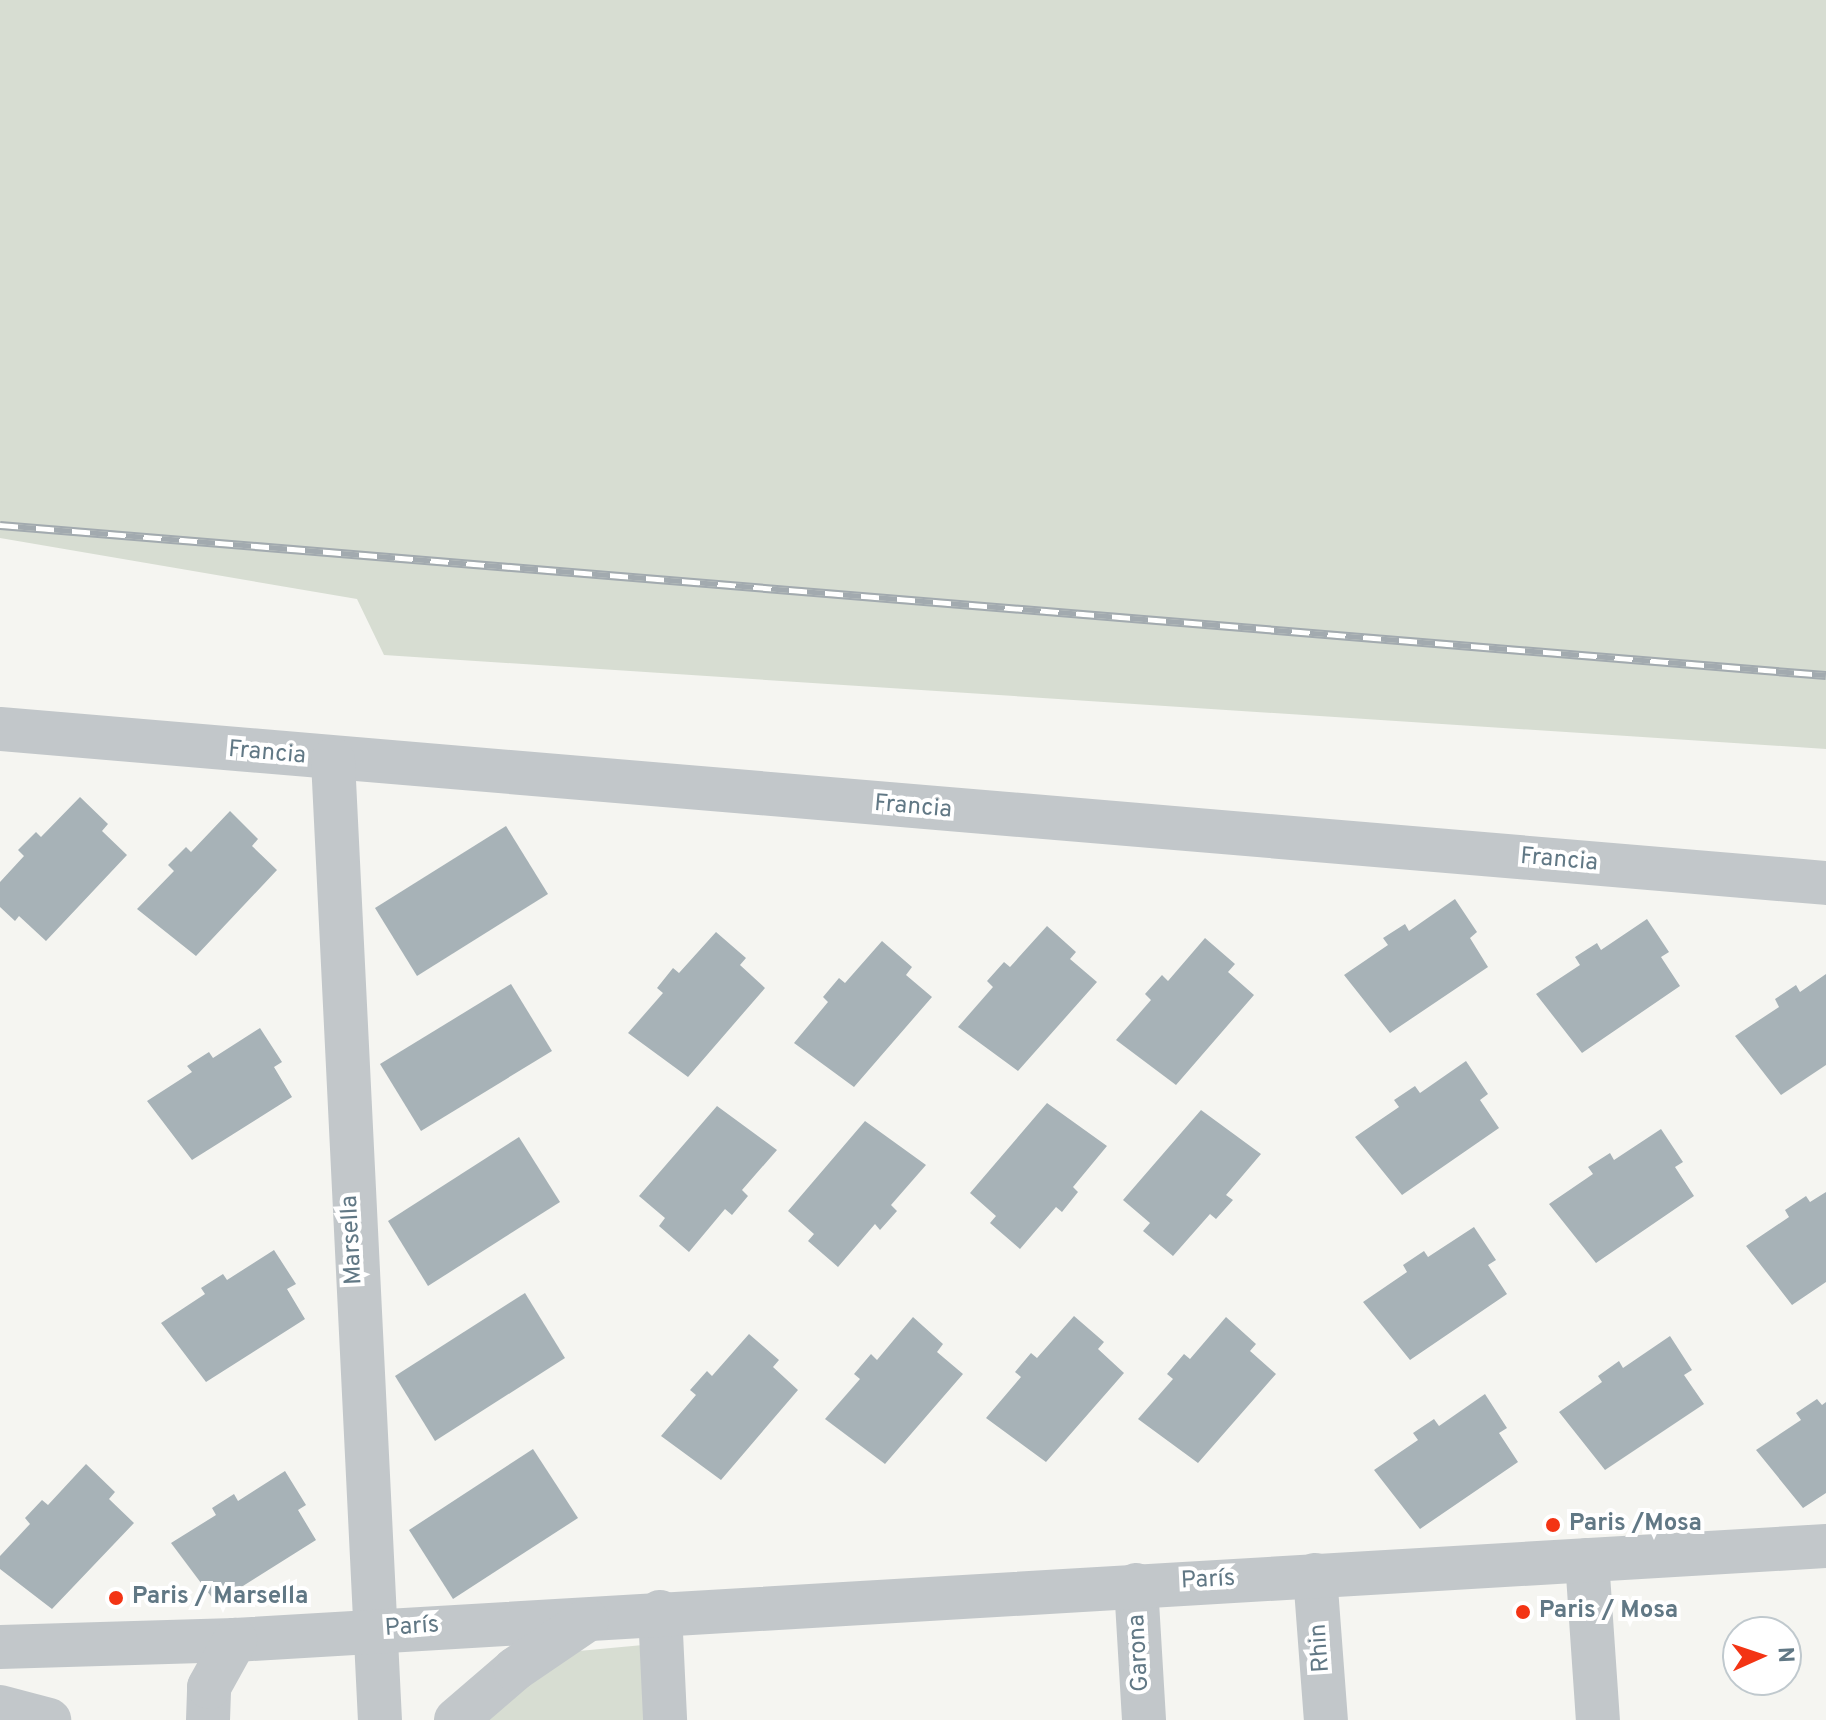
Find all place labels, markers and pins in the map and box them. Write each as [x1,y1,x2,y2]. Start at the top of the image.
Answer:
place label: Paris /Mosa [1569,1511,1702,1539]
marker: Paris /Mosa [1544,1516,1562,1534]
place label: Paris / Marsella [132,1584,308,1612]
marker: Paris / Marsella [107,1589,125,1607]
place label: Paris / Mosa [1539,1598,1678,1626]
marker: Paris / Mosa [1514,1603,1532,1621]

